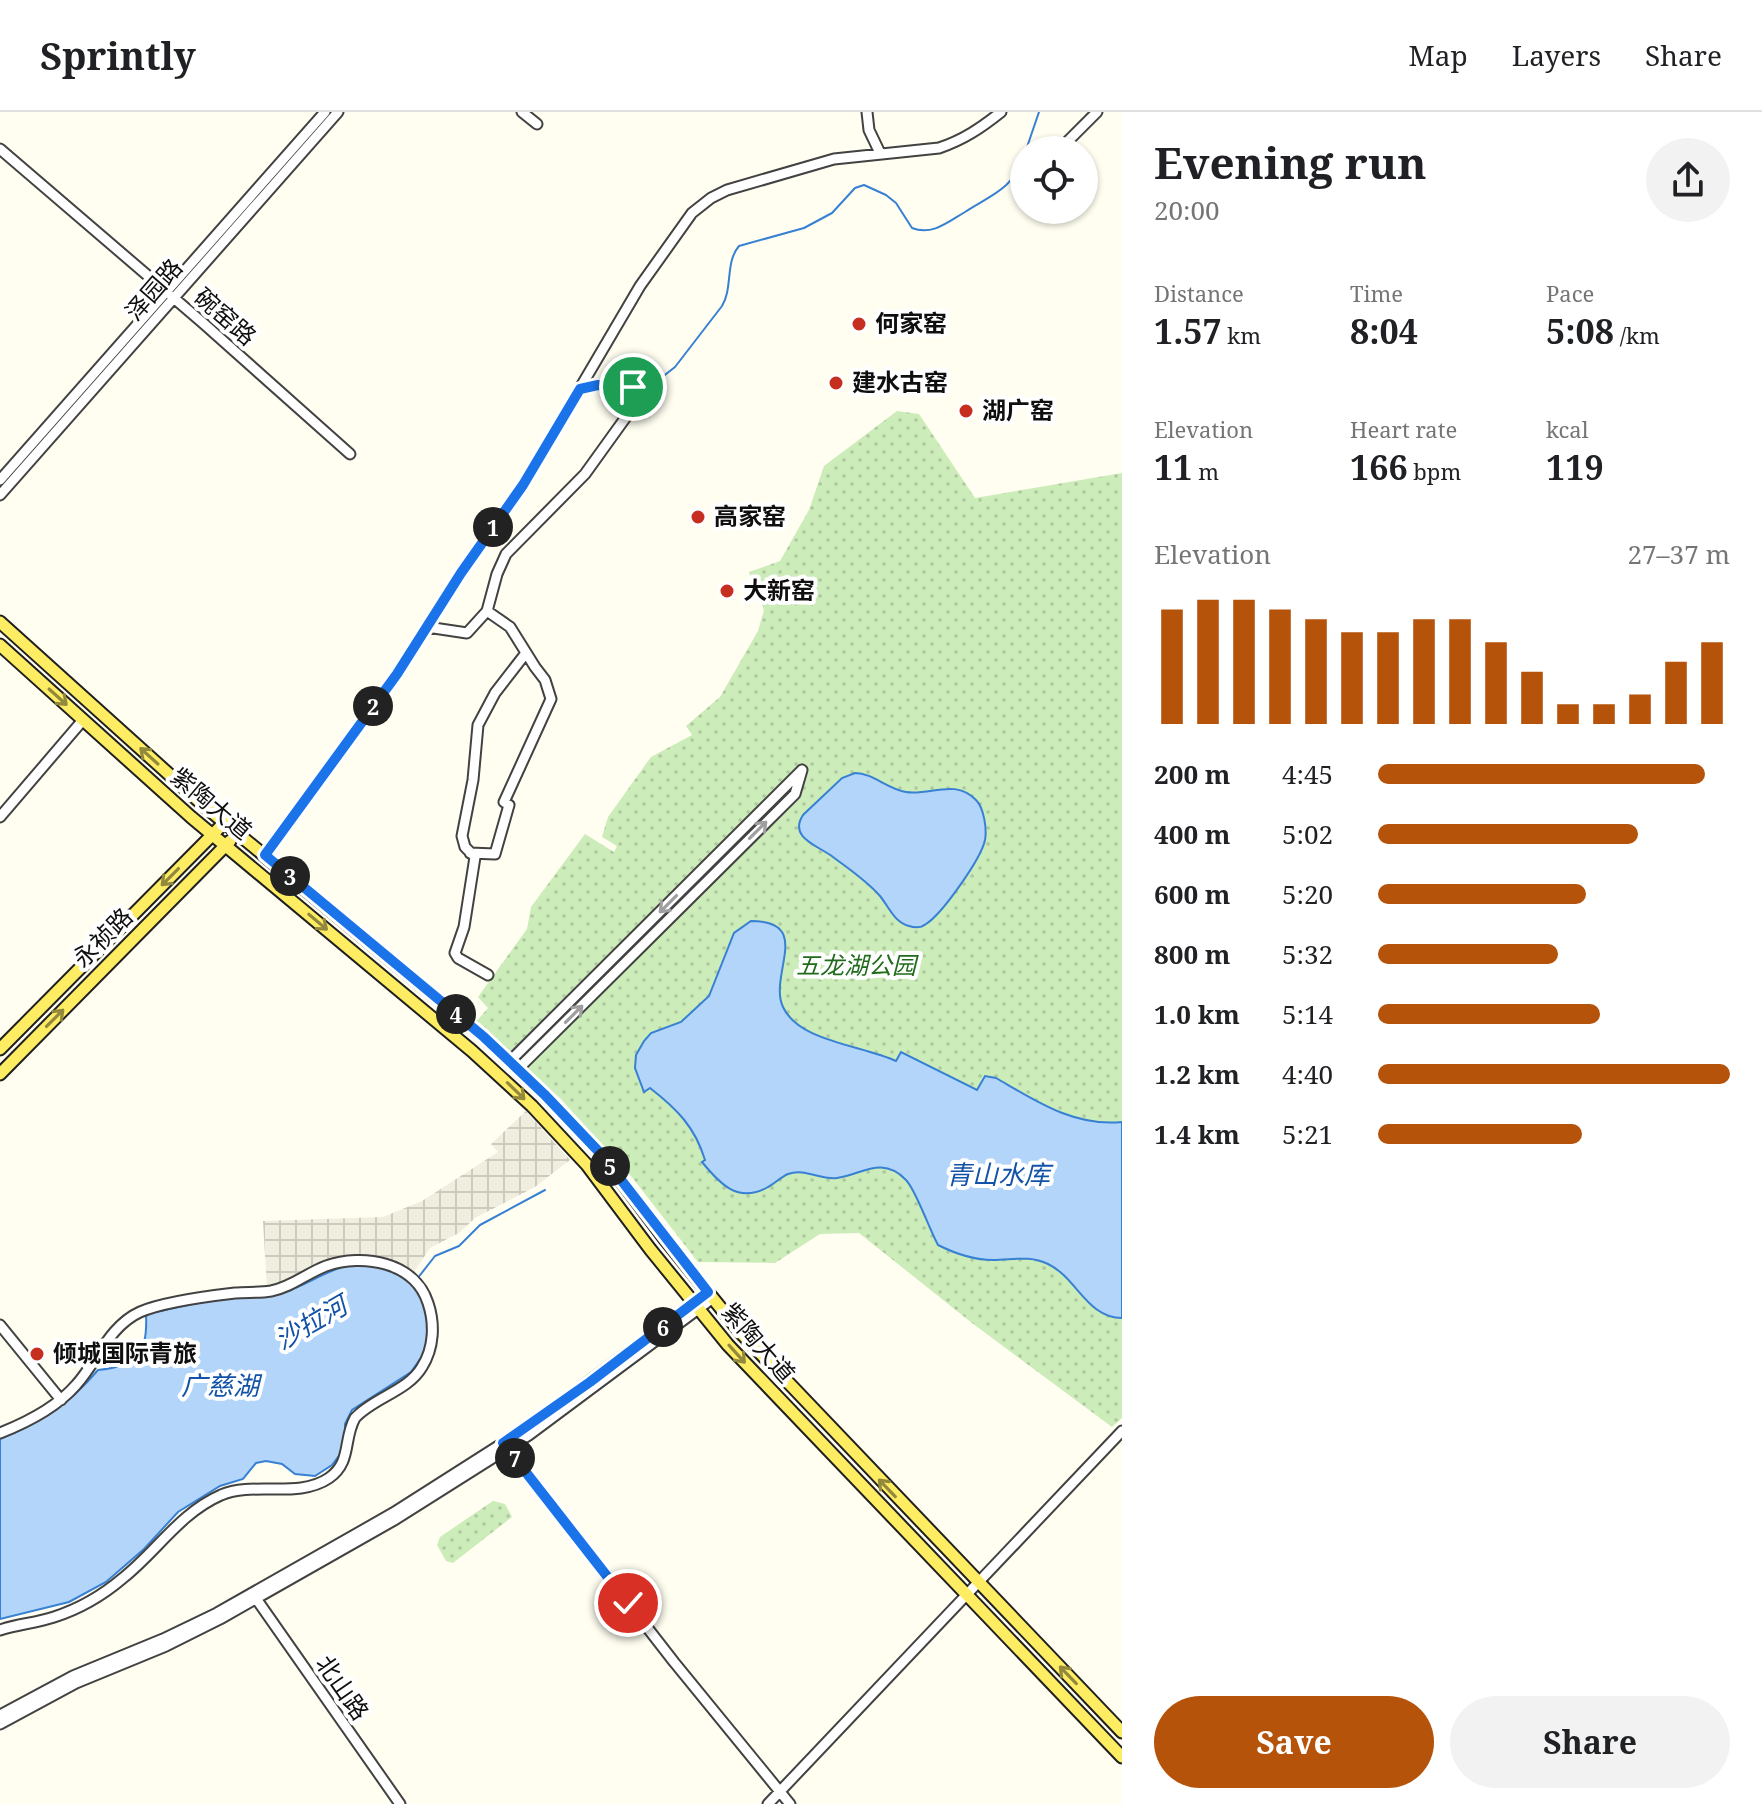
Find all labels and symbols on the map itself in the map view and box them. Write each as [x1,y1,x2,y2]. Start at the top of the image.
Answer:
street label: 泽园路 [117,251,189,327]
street label: 碗窑路 [188,280,264,352]
place label: 何家窑 [875,306,947,339]
marker: 何家窑 [850,315,868,333]
pin [599,353,667,421]
place label: 建水古窑 [852,365,948,398]
marker: 建水古窑 [827,374,845,392]
place label: 湖广窑 [982,393,1054,426]
marker: 湖广窑 [957,402,975,420]
place label: 高家窑 [714,499,786,532]
pin: 1 [473,507,513,547]
marker: 高家窑 [689,508,707,526]
place label: 大新窑 [743,573,815,606]
marker: 大新窑 [718,582,736,600]
pin: 2 [353,686,393,726]
one-way arrow [47,688,67,706]
one-way arrow [139,747,159,765]
street label: 紫陶大道 [165,759,259,846]
one-way arrow [748,821,767,840]
pin: 3 [270,856,310,896]
one-way arrow [161,867,180,886]
one-way arrow [659,894,678,913]
street label: 永祯路 [65,900,139,974]
one-way arrow [308,913,328,931]
park label: 五龙湖公园 [796,948,919,981]
pin: 4 [436,994,476,1034]
one-way arrow [564,1004,584,1023]
one-way arrow [45,1009,64,1028]
one-way arrow [506,1081,525,1100]
pin: 5 [590,1146,630,1186]
water label: 青山水库 [946,1156,1054,1192]
water label: 沙拉河 [268,1285,358,1357]
street label: 紫陶大道 [715,1295,803,1389]
pin: 6 [643,1307,683,1347]
place label: 倾城国际青旅 [53,1336,197,1369]
one-way arrow [727,1344,745,1364]
marker: 倾城国际青旅 [28,1345,46,1363]
water label: 广慈湖 [181,1367,263,1403]
pin: 7 [495,1438,535,1478]
one-way arrow [878,1478,897,1498]
pin [594,1569,662,1637]
street label: 北山路 [309,1648,377,1726]
one-way arrow [1059,1666,1078,1686]

